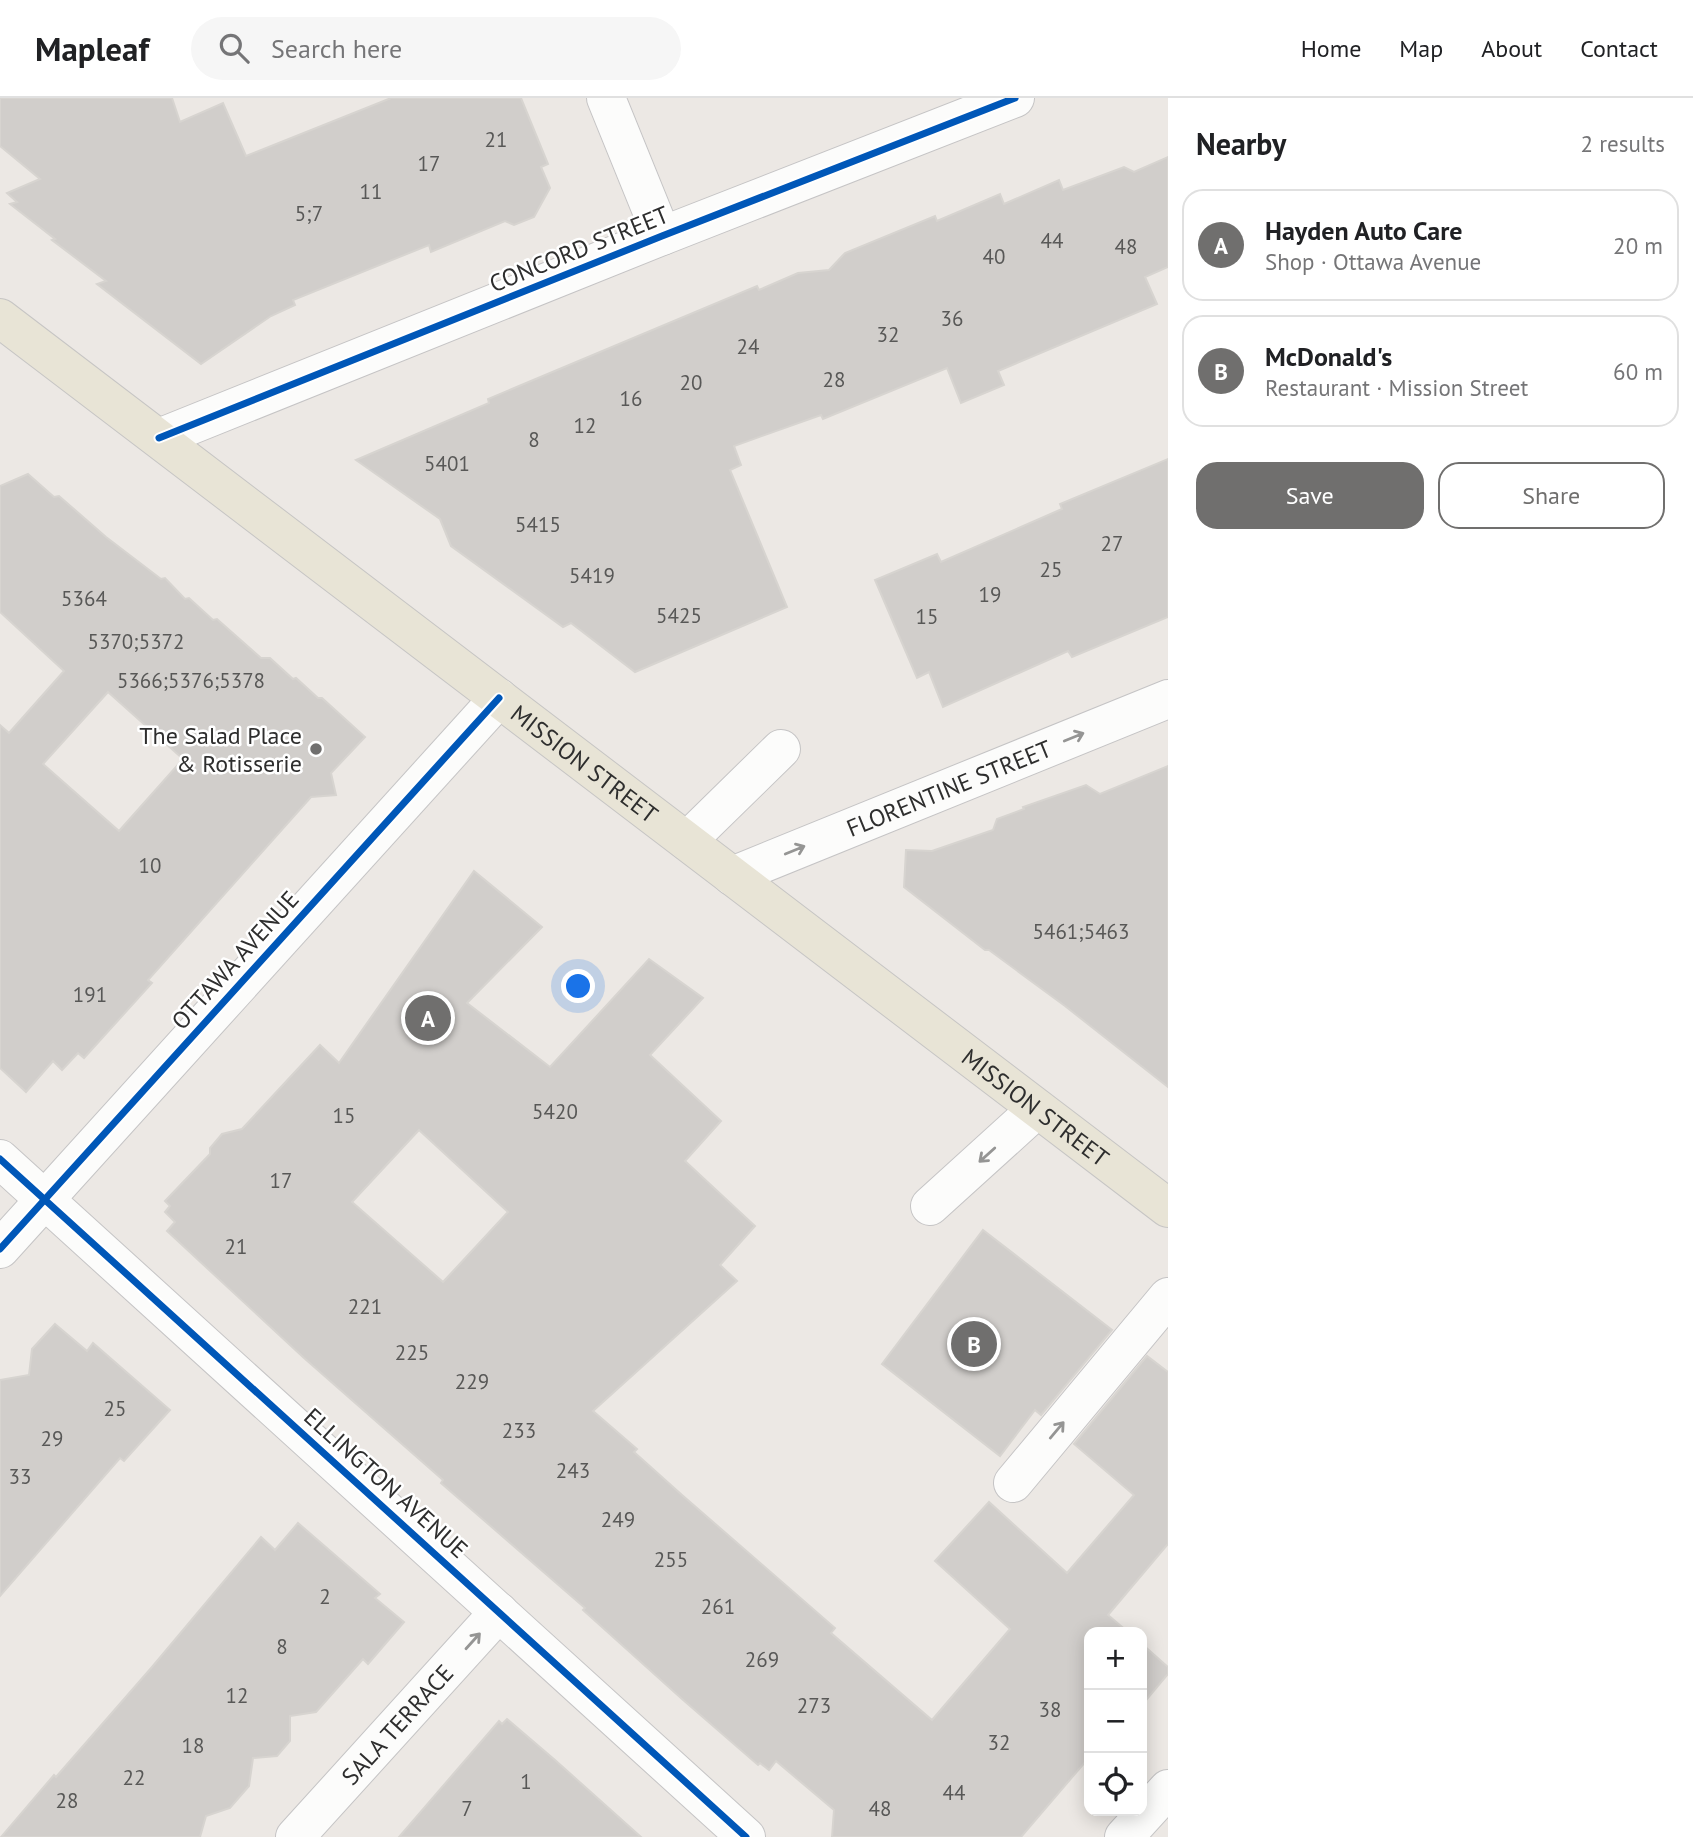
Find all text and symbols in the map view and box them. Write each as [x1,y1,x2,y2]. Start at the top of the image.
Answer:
search box [191,17,681,80]
text: Mapleaf [35,27,149,70]
icon: search [215,29,253,67]
text: Search here [271,32,402,65]
text: Home [1301,33,1361,64]
text: Map [1399,33,1443,64]
text: About [1481,33,1542,64]
text: Contact [1580,33,1658,64]
text: Nearby [1196,124,1286,163]
house number: 21 [485,126,507,153]
text: 2 results [1581,129,1665,158]
house number: 17 [418,150,440,177]
house number: 11 [360,178,382,205]
street label: CONCORD STREET [485,199,673,299]
house number: 5;7 [295,200,323,227]
text: Hayden Auto Care [1265,214,1463,247]
house number: 44 [1041,227,1063,254]
text: A [1214,231,1228,260]
text: 20 m [1613,231,1663,260]
house number: 48 [1115,233,1137,260]
house number: 40 [983,243,1005,270]
text: Shop · Ottawa Avenue [1265,247,1481,276]
house number: 36 [941,305,963,332]
house number: 32 [877,321,899,348]
house number: 24 [737,333,759,360]
text: McDonald's [1265,340,1392,373]
text: B [1214,357,1228,386]
text: 60 m [1613,357,1663,386]
house number: 28 [823,366,845,393]
house number: 20 [680,369,702,396]
text: Restaurant · Mission Street [1265,373,1528,402]
house number: 16 [620,385,642,412]
house number: 12 [574,412,596,439]
house number: 8 [528,426,540,453]
house number: 5401 [424,450,470,477]
button: Save [1196,462,1424,529]
button: Share [1438,462,1665,529]
house number: 5415 [515,511,561,538]
house number: 27 [1101,530,1123,557]
house number: 25 [1040,556,1062,583]
house number: 5419 [569,562,615,589]
house number: 19 [979,581,1001,608]
house number: 5364 [61,585,107,612]
house number: 5425 [656,602,702,629]
house number: 15 [916,603,938,630]
house number: 5370;5372 [88,628,184,655]
house number: 5366;5376;5378 [117,667,265,694]
street label: MISSION STREET [505,698,664,829]
place label: The Salad Place & Rotisserie [139,720,302,779]
one-way arrow [1063,730,1084,743]
street label: FLORENTINE STREET [842,733,1056,843]
marker: The Salad Place & Rotisserie [308,741,324,757]
one-way arrow [784,843,805,856]
house number: 10 [139,852,161,879]
street label: OTTAWA AVENUE [165,884,305,1036]
house number: 5461;5463 [1033,918,1129,945]
your location [561,969,595,1003]
house number: 191 [73,981,107,1008]
pin: A [405,992,451,1044]
street label: MISSION STREET [956,1041,1115,1173]
house number: 5420 [532,1098,578,1125]
house number: 15 [333,1102,355,1129]
one-way arrow [978,1146,996,1162]
house number: 17 [270,1167,292,1194]
house number: 21 [225,1233,247,1260]
house number: 221 [348,1293,382,1320]
pin: B [951,1318,997,1370]
house number: 225 [395,1339,429,1366]
house number: 229 [455,1368,489,1395]
house number: 25 [104,1395,126,1422]
street label: ELLINGTON AVENUE [298,1401,474,1565]
house number: 233 [502,1417,536,1444]
one-way arrow [1049,1422,1065,1440]
house number: 29 [41,1425,63,1452]
house number: 243 [556,1457,590,1484]
house number: 33 [9,1463,31,1490]
house number: 249 [601,1506,635,1533]
house number: 255 [654,1546,688,1573]
house number: 2 [319,1583,331,1610]
house number: 261 [701,1593,735,1620]
map controls [1084,1627,1147,1816]
button: + [1084,1627,1147,1690]
house number: 8 [276,1633,288,1660]
one-way arrow [464,1633,480,1651]
house number: 269 [745,1646,779,1673]
street label: SALA TERRACE [334,1658,460,1791]
house number: 12 [226,1682,248,1709]
button: − [1084,1690,1147,1753]
house number: 273 [797,1692,831,1719]
house number: 38 [1039,1696,1061,1723]
house number: 32 [988,1729,1010,1756]
house number: 18 [182,1732,204,1759]
button: locate [1084,1753,1147,1816]
house number: 22 [123,1764,145,1791]
house number: 1 [520,1768,532,1795]
house number: 44 [943,1779,965,1806]
house number: 28 [56,1787,78,1814]
house number: 7 [461,1795,473,1822]
house number: 48 [869,1795,891,1822]

